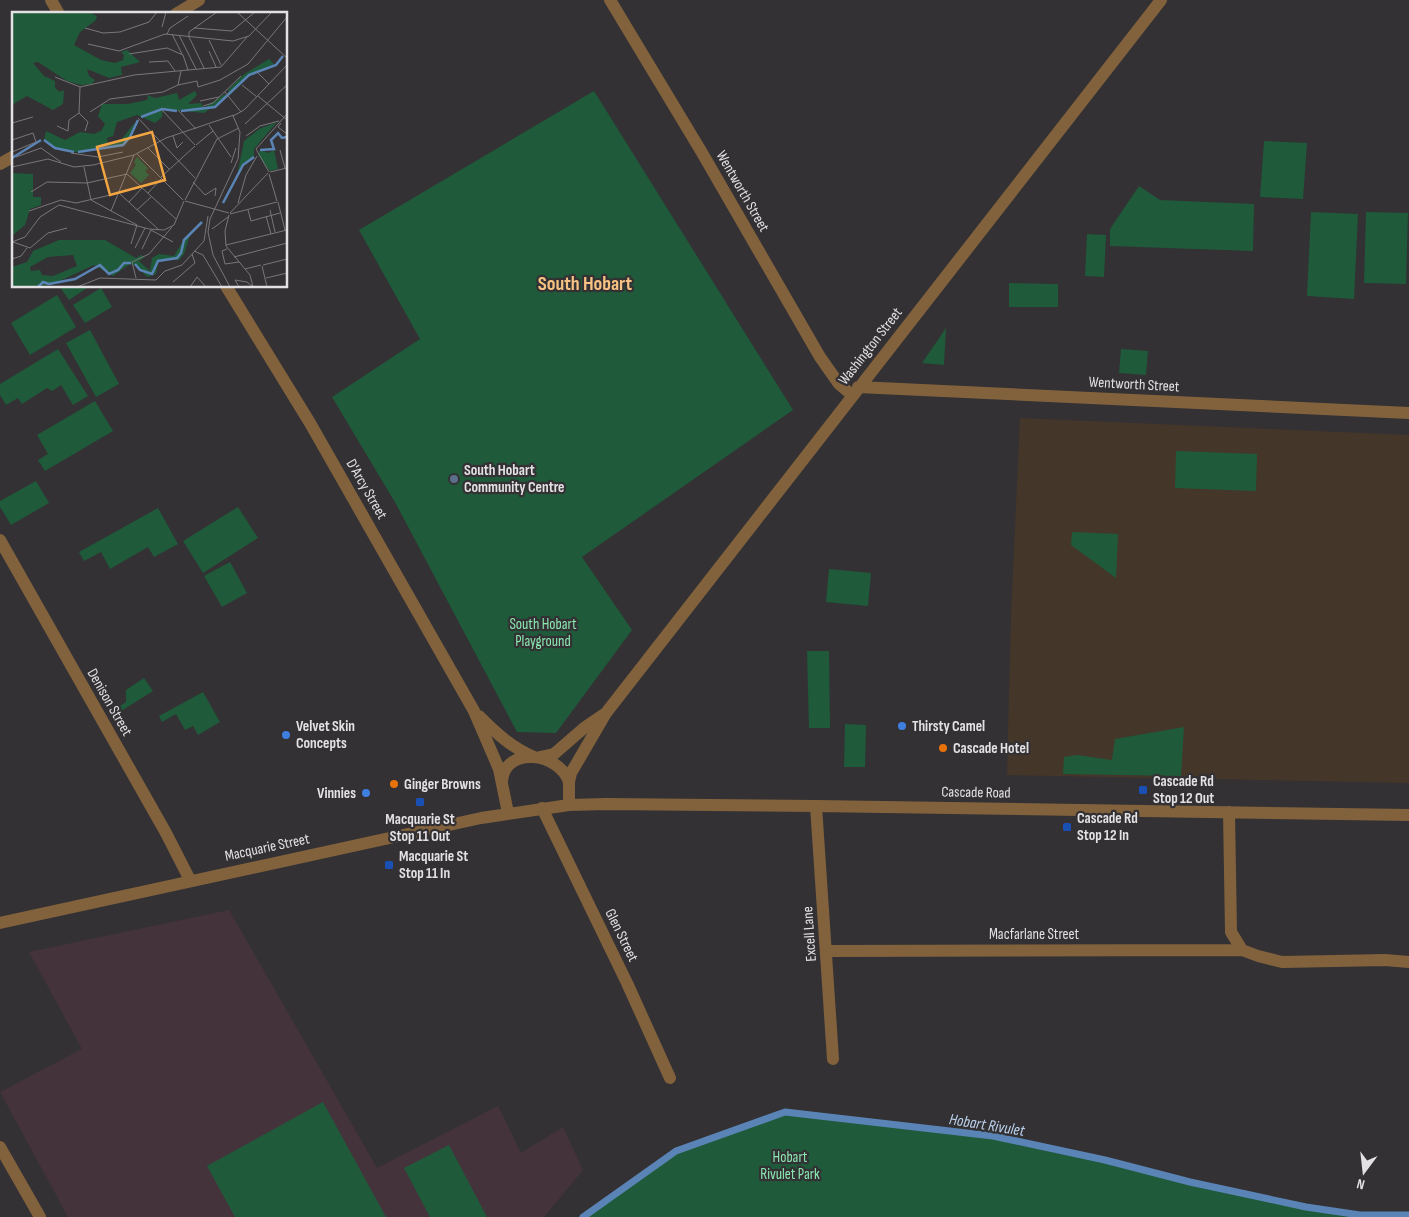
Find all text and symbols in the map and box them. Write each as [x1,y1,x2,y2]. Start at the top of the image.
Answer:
inset map [12,12,288,288]
street label: Wentworth Street [712,147,774,236]
district label: South Hobart [538,272,633,296]
street label: Washington Street [834,303,907,389]
street label: Wentworth Street [1088,373,1180,396]
street label: D'Arcy Street [342,456,392,523]
place label: South Hobart Community Centre [464,461,565,497]
marker: South Hobart Community Centre [448,473,460,485]
park label: South Hobart Playground [509,615,577,651]
street label: Denison Street [83,665,137,740]
place label: Velvet Skin Concepts [296,717,355,753]
place label: Thirsty Camel [912,717,985,736]
marker: Thirsty Camel [896,720,908,732]
marker: Velvet Skin Concepts [280,729,292,741]
place label: Cascade Hotel [953,739,1029,758]
marker: Cascade Hotel [937,742,949,754]
place label: Cascade Rd Stop 12 Out [1153,772,1214,808]
place label: Ginger Browns [404,775,481,794]
marker: Ginger Browns [388,778,400,790]
street label: Cascade Road [941,782,1011,803]
place label: Vinnies [317,784,356,803]
marker: Cascade Rd Stop 12 Out [1137,784,1149,796]
marker: Vinnies [360,787,372,799]
marker: Macquarie St Stop 11 Out [414,796,426,808]
place label: Cascade Rd Stop 12 In [1077,809,1138,845]
place label: Macquarie St Stop 11 Out [385,810,455,846]
marker: Cascade Rd Stop 12 In [1061,821,1073,833]
street label: Macquarie Street [223,829,312,866]
place label: Macquarie St Stop 11 In [399,847,468,883]
marker: Macquarie St Stop 11 In [383,859,395,871]
street label: Glen Street [601,906,643,965]
street label: Excell Lane [798,906,821,962]
street label: Macfarlane Street [989,925,1079,944]
water label: Hobart Rivulet [948,1110,1027,1141]
north arrow [1339,1147,1389,1197]
park label: Hobart Rivulet Park [760,1148,820,1184]
text: N [1355,1175,1367,1193]

